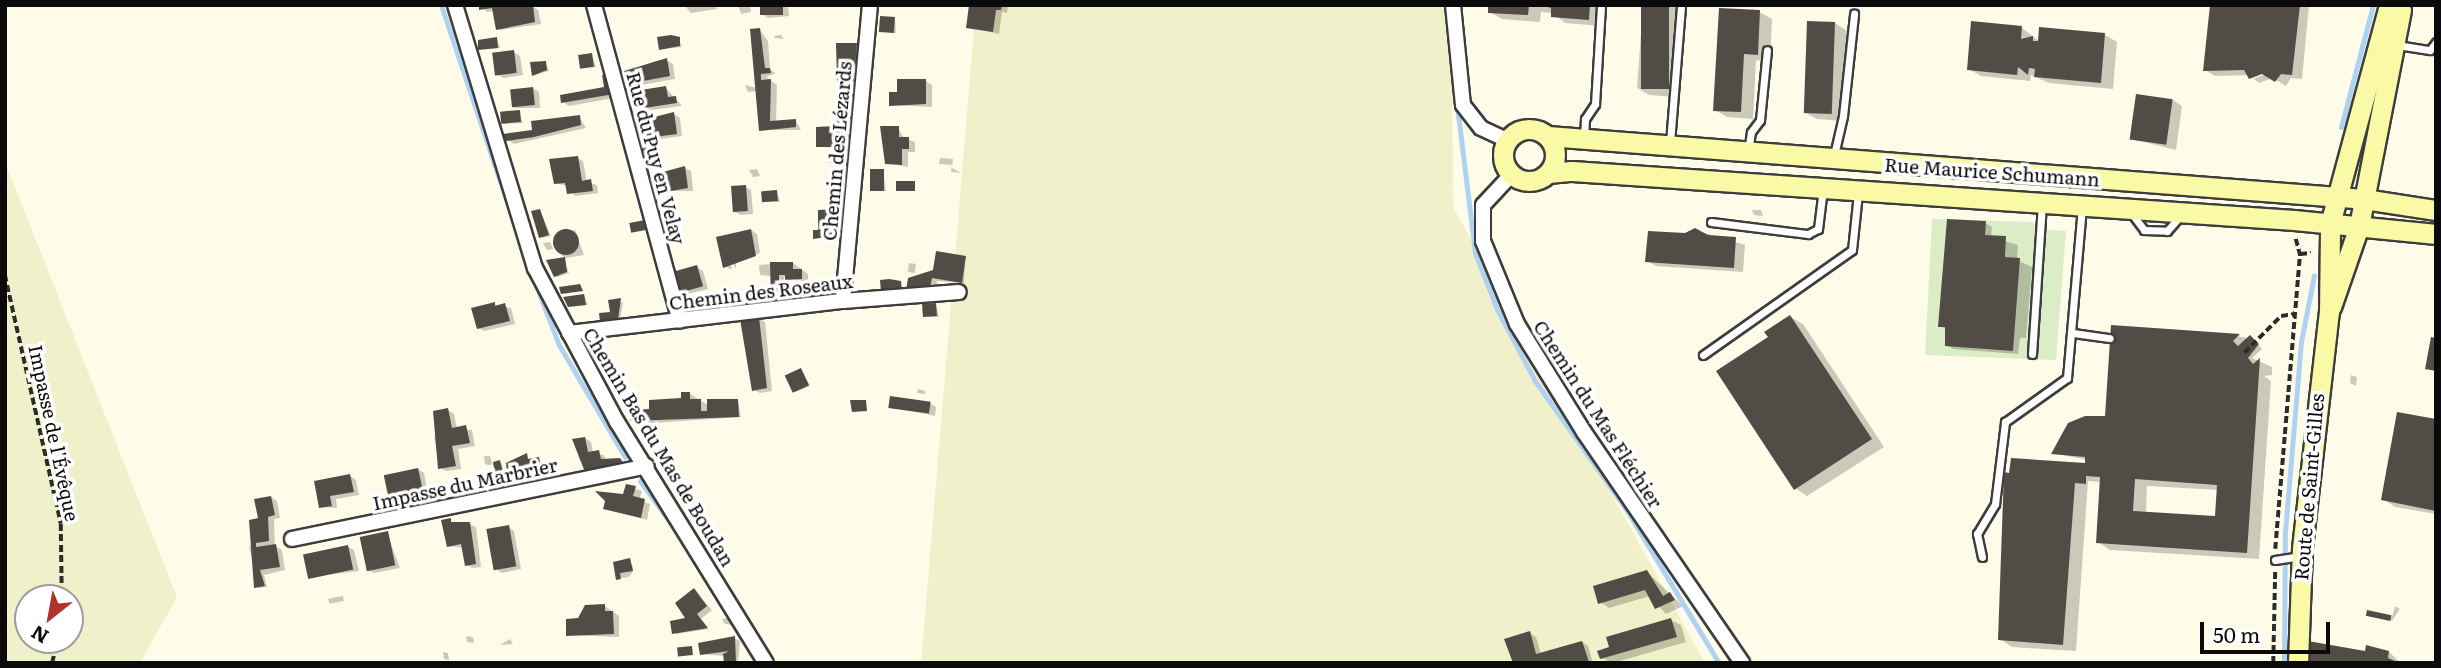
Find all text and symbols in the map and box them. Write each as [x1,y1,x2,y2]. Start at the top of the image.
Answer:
street label: Chemin des Lézards [818,60,856,242]
street label: Rue du Puy en Velay [622,69,690,247]
street label: Rue Maurice Schumann [1884,153,2100,191]
street label: Chemin des Roseaux [668,269,854,315]
street label: Chemin du Mas Fléchier [1529,316,1667,512]
street label: Chemin Bas du Mas de Boudan [579,323,739,571]
street label: Impasse de l'Évêque [24,343,84,523]
street label: Route de Saint-Gilles [2289,393,2329,581]
street label: Impasse du Marbrier [370,453,560,515]
north arrow [14,584,84,654]
scale bar [2203,608,2332,652]
text: 50 m [2213,618,2260,649]
text: N [25,619,53,651]

